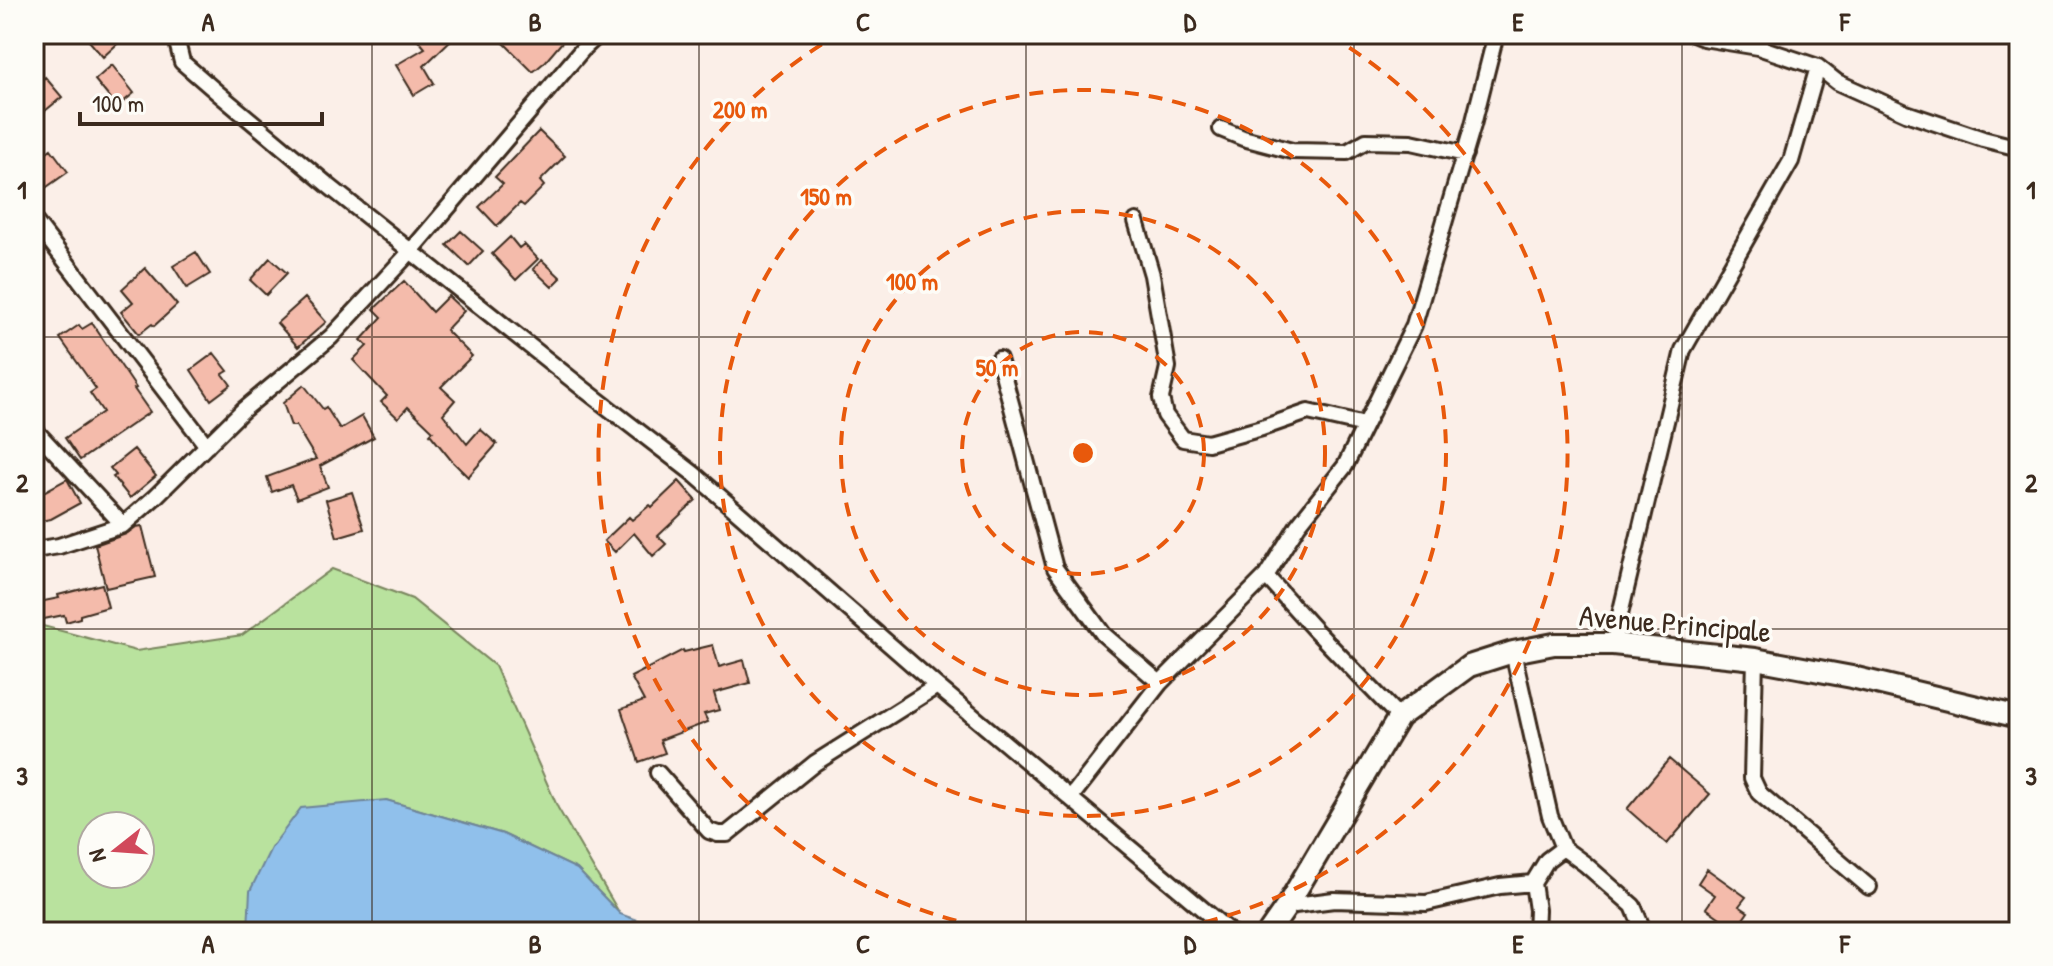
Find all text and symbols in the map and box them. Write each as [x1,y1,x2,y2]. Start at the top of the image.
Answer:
text: A [202,4,215,39]
text: B [528,4,542,39]
text: C [856,4,870,39]
text: D [1184,4,1197,39]
text: E [1512,4,1524,39]
text: F [1839,4,1851,39]
scale bar [80,76,322,126]
text: 100 m [92,87,144,119]
text: 200 m [713,93,767,125]
text: 1 [17,172,27,207]
text: 1 [2026,172,2036,207]
text: 150 m [800,180,852,212]
text: 100 m [886,265,938,297]
text: 50 m [976,351,1018,383]
centre of rings [1069,439,1097,467]
text: 2 [16,465,29,500]
text: 2 [2025,465,2038,500]
street label: Avenue Principale [1578,595,1773,651]
text: 3 [16,758,28,793]
text: 3 [2025,758,2037,793]
north arrow [76,810,156,890]
text: N [81,846,113,866]
text: A [202,926,215,961]
text: B [528,926,542,961]
text: C [856,926,870,961]
text: D [1184,926,1197,961]
text: E [1512,926,1524,961]
text: F [1839,926,1851,961]

